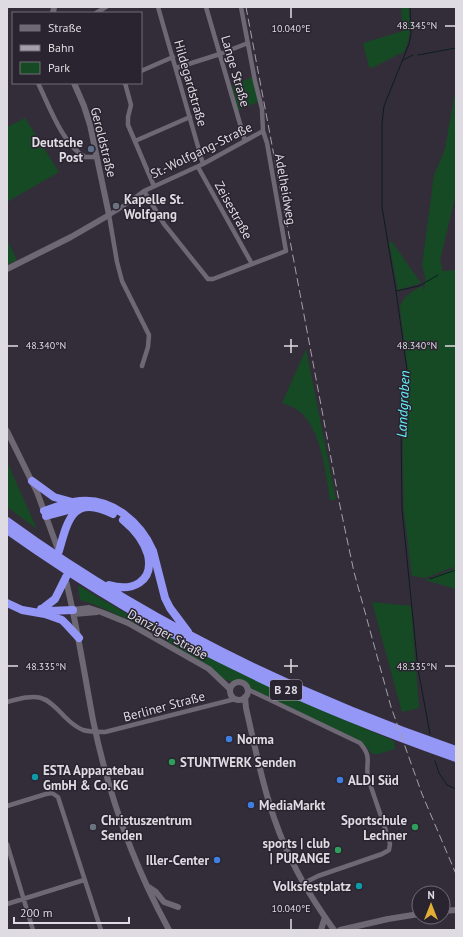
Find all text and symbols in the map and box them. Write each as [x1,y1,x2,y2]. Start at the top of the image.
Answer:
legend [12,12,142,84]
text: 48.345°N [397,19,437,32]
text: Straße [48,20,82,35]
text: 10.040°E [272,22,311,35]
street label: Lange Straße [217,33,254,109]
street label: Hildegardstraße [170,38,211,128]
text: Bahn [48,40,74,55]
text: Park [48,60,70,75]
street label: Geroldstraße [87,105,120,179]
street label: St.-Wolfgang-Straße [148,118,255,182]
place label: Deutsche Post [32,134,83,166]
marker: Deutsche Post [86,144,96,154]
street label: Adelheidweg [271,152,300,226]
street label: Zeisestraße [211,178,256,242]
place label: Kapelle St. Wolfgang [124,191,184,223]
marker: Kapelle St. Wolfgang [111,201,121,211]
text: 48.340°N [26,339,66,352]
text: 48.340°N [397,339,437,352]
water label: Landgraben [392,370,414,438]
street label: Danziger Straße [125,605,211,664]
text: 48.335°N [26,660,66,673]
text: 48.335°N [397,660,437,673]
road number: B 28 [270,680,302,700]
street label: Berliner Straße [121,687,207,726]
place label: Norma [237,731,274,748]
marker: Norma [224,734,234,744]
place label: STUNTWERK Senden [180,754,296,771]
marker: STUNTWERK Senden [167,757,177,767]
place label: ESTA Apparatebau GmbH & Co. KG [43,762,144,794]
marker: ESTA Apparatebau GmbH & Co. KG [30,772,40,782]
place label: ALDI Süd [348,772,399,789]
marker: ALDI Süd [335,775,345,785]
place label: MediaMarkt [259,797,326,814]
marker: MediaMarkt [246,800,256,810]
place label: Christuszentrum Senden [101,812,192,844]
place label: Sportschule Lechner [341,812,407,844]
marker: Christuszentrum Senden [88,822,98,832]
marker: Sportschule Lechner [410,822,420,832]
place label: sports | club | PURANGE [263,835,330,867]
marker: sports | club | PURANGE [333,845,343,855]
place label: Iller-Center [146,852,209,869]
marker: Iller-Center [212,855,222,865]
place label: Volksfestplatz [272,878,351,895]
marker: Volksfestplatz [354,881,364,891]
north arrow [411,885,451,925]
text: N [427,888,435,902]
scale bar [14,899,129,925]
text: 10.040°E [272,902,311,915]
text: 200 m [20,905,53,920]

